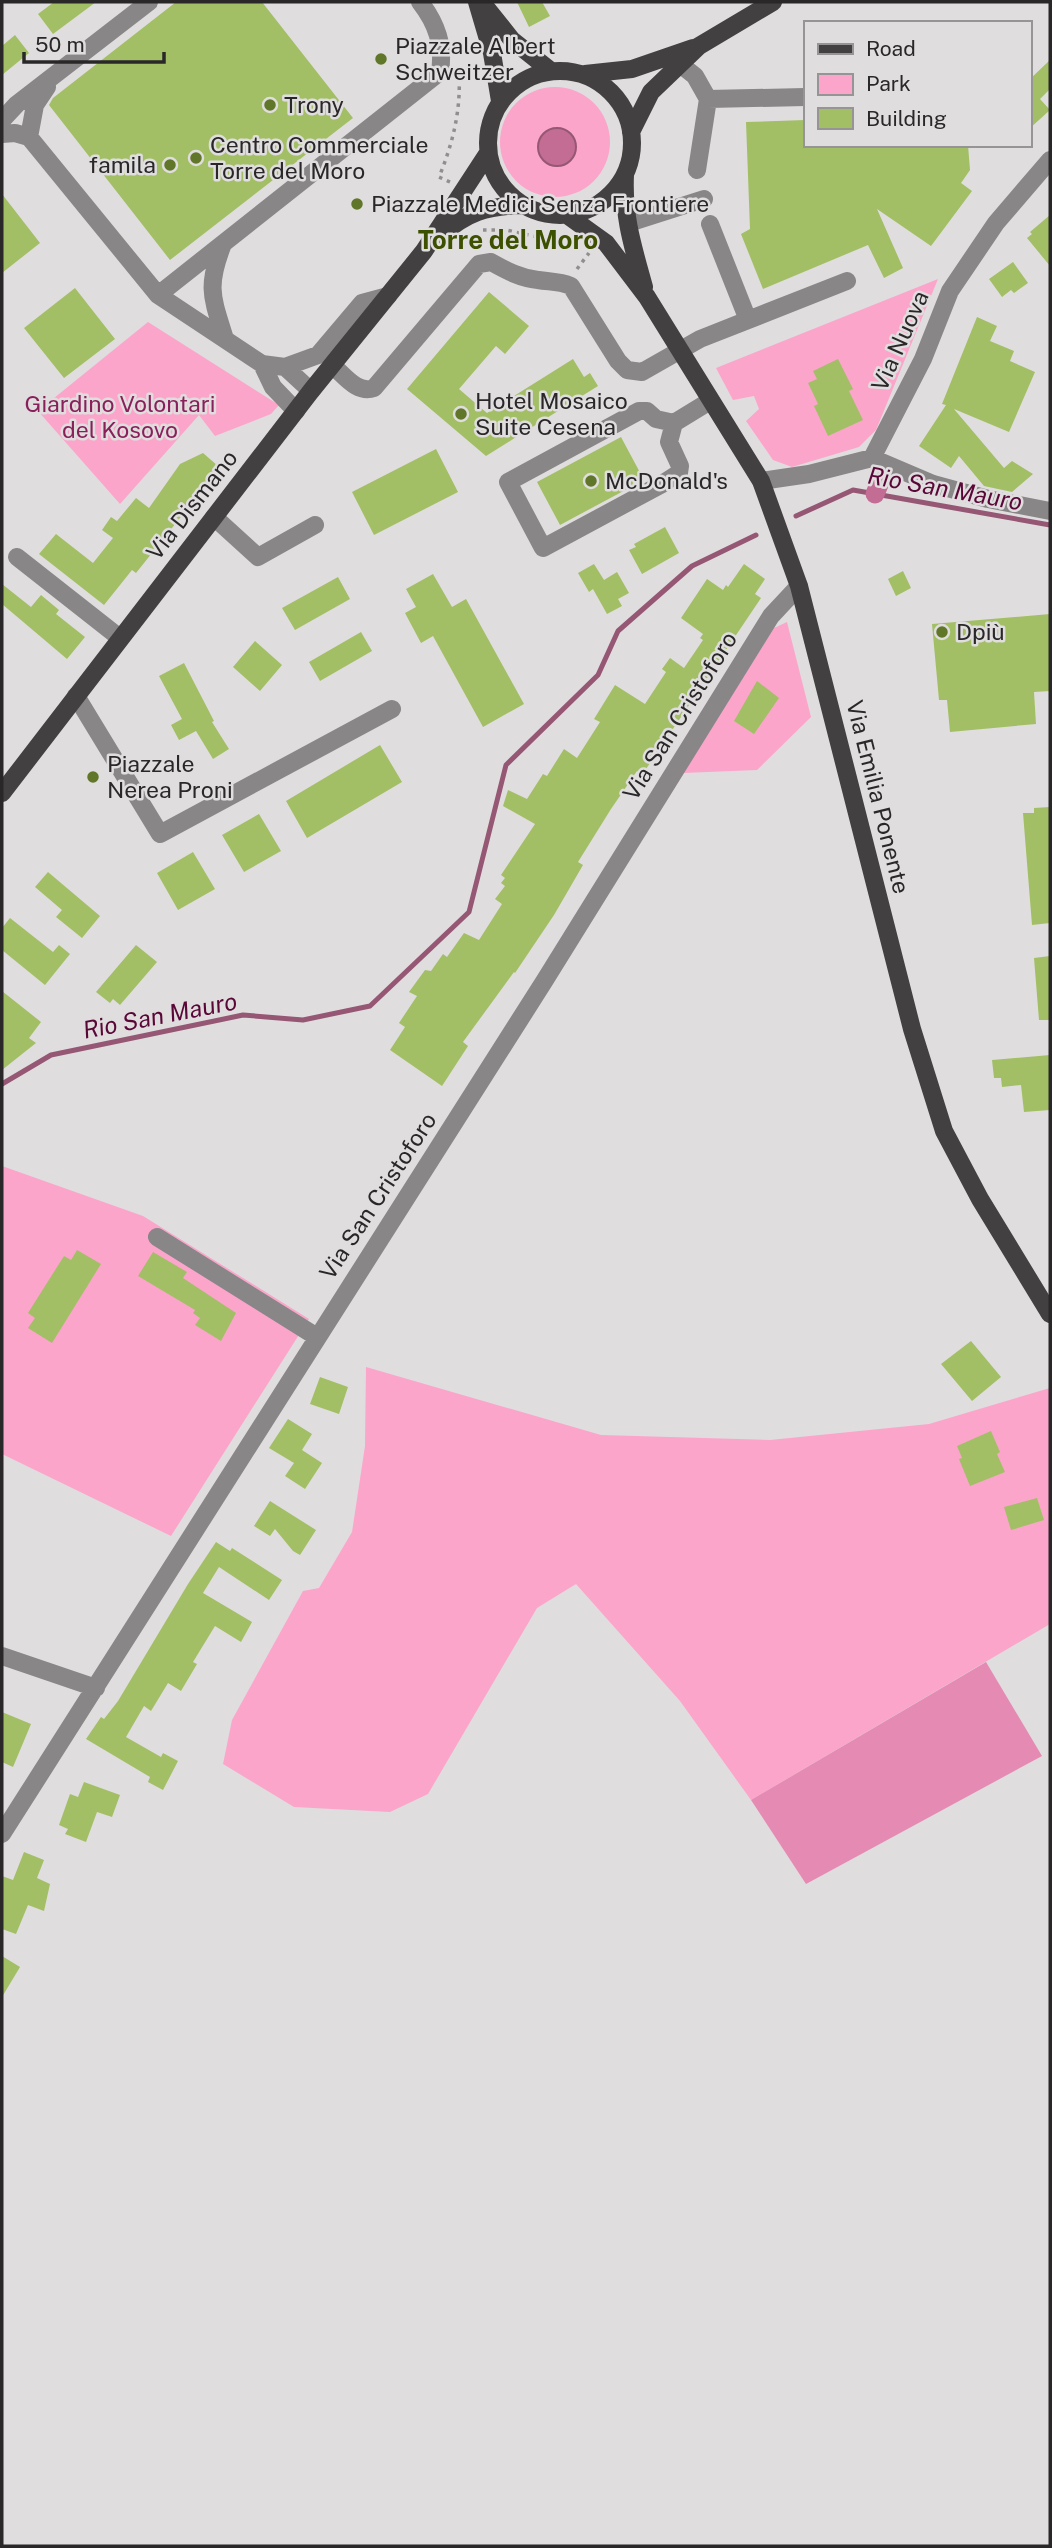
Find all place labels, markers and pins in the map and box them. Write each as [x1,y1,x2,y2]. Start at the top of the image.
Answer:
place label: Piazzale Albert Schweitzer [395,32,556,85]
marker: Piazzale Albert Schweitzer [373,51,389,67]
place label: Trony [284,91,344,118]
marker: Trony [262,97,278,113]
place label: Centro Commerciale Torre del Moro [210,131,428,184]
marker: Centro Commerciale Torre del Moro [188,150,204,166]
place label: famila [89,151,156,178]
marker: famila [162,157,178,173]
place label: Piazzale Medici Senza Frontiere [371,190,709,217]
marker: Piazzale Medici Senza Frontiere [349,196,365,212]
place label: Hotel Mosaico Suite Cesena [475,387,628,440]
marker: Hotel Mosaico Suite Cesena [453,406,469,422]
place label: McDonald's [605,467,728,494]
marker: McDonald's [583,473,599,489]
place label: Dpiù [956,618,1005,645]
marker: Dpiù [934,624,950,640]
place label: Piazzale Nerea Proni [107,750,233,803]
marker: Piazzale Nerea Proni [85,769,101,785]

